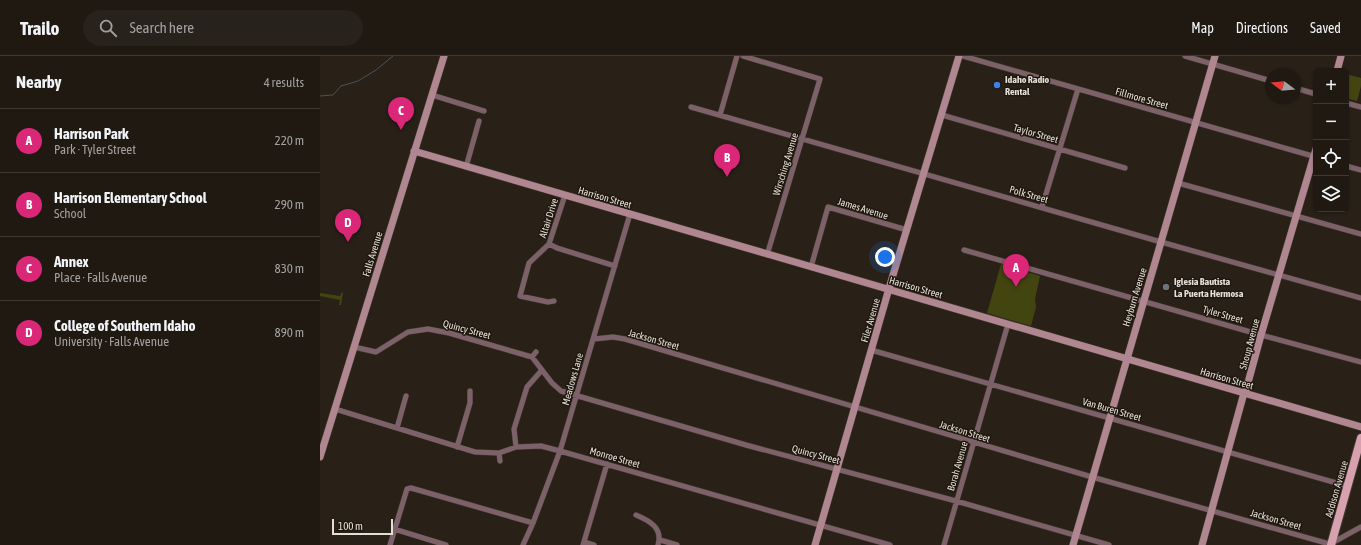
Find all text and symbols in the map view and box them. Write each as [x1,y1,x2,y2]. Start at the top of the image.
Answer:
search box [83,10,363,46]
text: Trailo [20,17,59,39]
icon: search [97,17,119,39]
text: Search here [129,19,194,36]
text: Map [1191,20,1214,36]
text: Directions [1236,20,1288,36]
text: Saved [1310,20,1341,36]
north arrow [1265,68,1301,104]
map controls [1313,68,1349,212]
button: + [1313,68,1349,104]
text: Nearby [16,72,62,92]
place label: Idaho Radio Rental [1005,74,1050,97]
text: 4 results [264,75,304,90]
marker: Idaho Radio Rental [992,80,1002,90]
street label: Fillmore Street [1114,86,1170,111]
pin: C [388,97,414,130]
button: − [1313,104,1349,140]
street label: Taylor Street [1012,122,1060,145]
text: Harrison Park [54,125,129,142]
street label: Wirsching Avenue [771,131,800,197]
text: A [26,133,32,148]
text: 220 m [275,133,304,148]
button: locate [1313,140,1349,176]
text: Park · Tyler Street [54,142,136,157]
pin: B [714,144,740,177]
button: layers [1313,176,1349,212]
street label: Polk Street [1008,184,1050,205]
street label: Harrison Street [577,185,633,210]
text: Harrison Elementary School [54,189,207,206]
street label: Altair Drive [537,196,560,239]
street label: James Avenue [836,196,890,221]
text: B [26,197,32,212]
text: 290 m [275,197,304,212]
text: School [54,206,86,221]
pin: D [335,209,361,242]
street label: Falls Avenue [360,230,385,278]
your location [875,247,895,267]
text: Annex [54,253,89,270]
pin: A [1003,254,1029,287]
text: C [26,261,32,276]
text: 830 m [275,261,304,276]
street label: Heyburn Avenue [1120,266,1149,328]
text: Place · Falls Avenue [54,270,147,285]
street label: Harrison Street [888,275,944,300]
place label: Iglesia Bautista La Puerta Hermosa [1174,276,1244,299]
marker: Iglesia Bautista La Puerta Hermosa [1161,282,1171,292]
street label: Filer Avenue [859,296,882,343]
street label: Tyler Street [1201,303,1244,326]
text: College of Southern Idaho [54,317,196,334]
street label: Shoup Avenue [1237,317,1262,371]
street label: Quincy Street [442,318,492,341]
text: D [25,325,33,340]
text: 890 m [275,325,304,340]
street label: Jackson Street [627,327,681,352]
text: University · Falls Avenue [54,334,169,349]
street label: Meadows Lane [560,351,585,407]
street label: Harrison Street [1199,366,1255,391]
street label: Van Buren Street [1081,396,1143,423]
street label: Jackson Street [938,419,992,444]
street label: Borah Avenue [945,440,970,492]
street label: Quincy Street [791,443,841,466]
street label: Monroe Street [588,445,641,470]
street label: Addison Avenue [1323,459,1350,519]
street label: Jackson Street [1249,507,1303,532]
scale bar [332,517,393,536]
text: 100 m [338,520,363,532]

